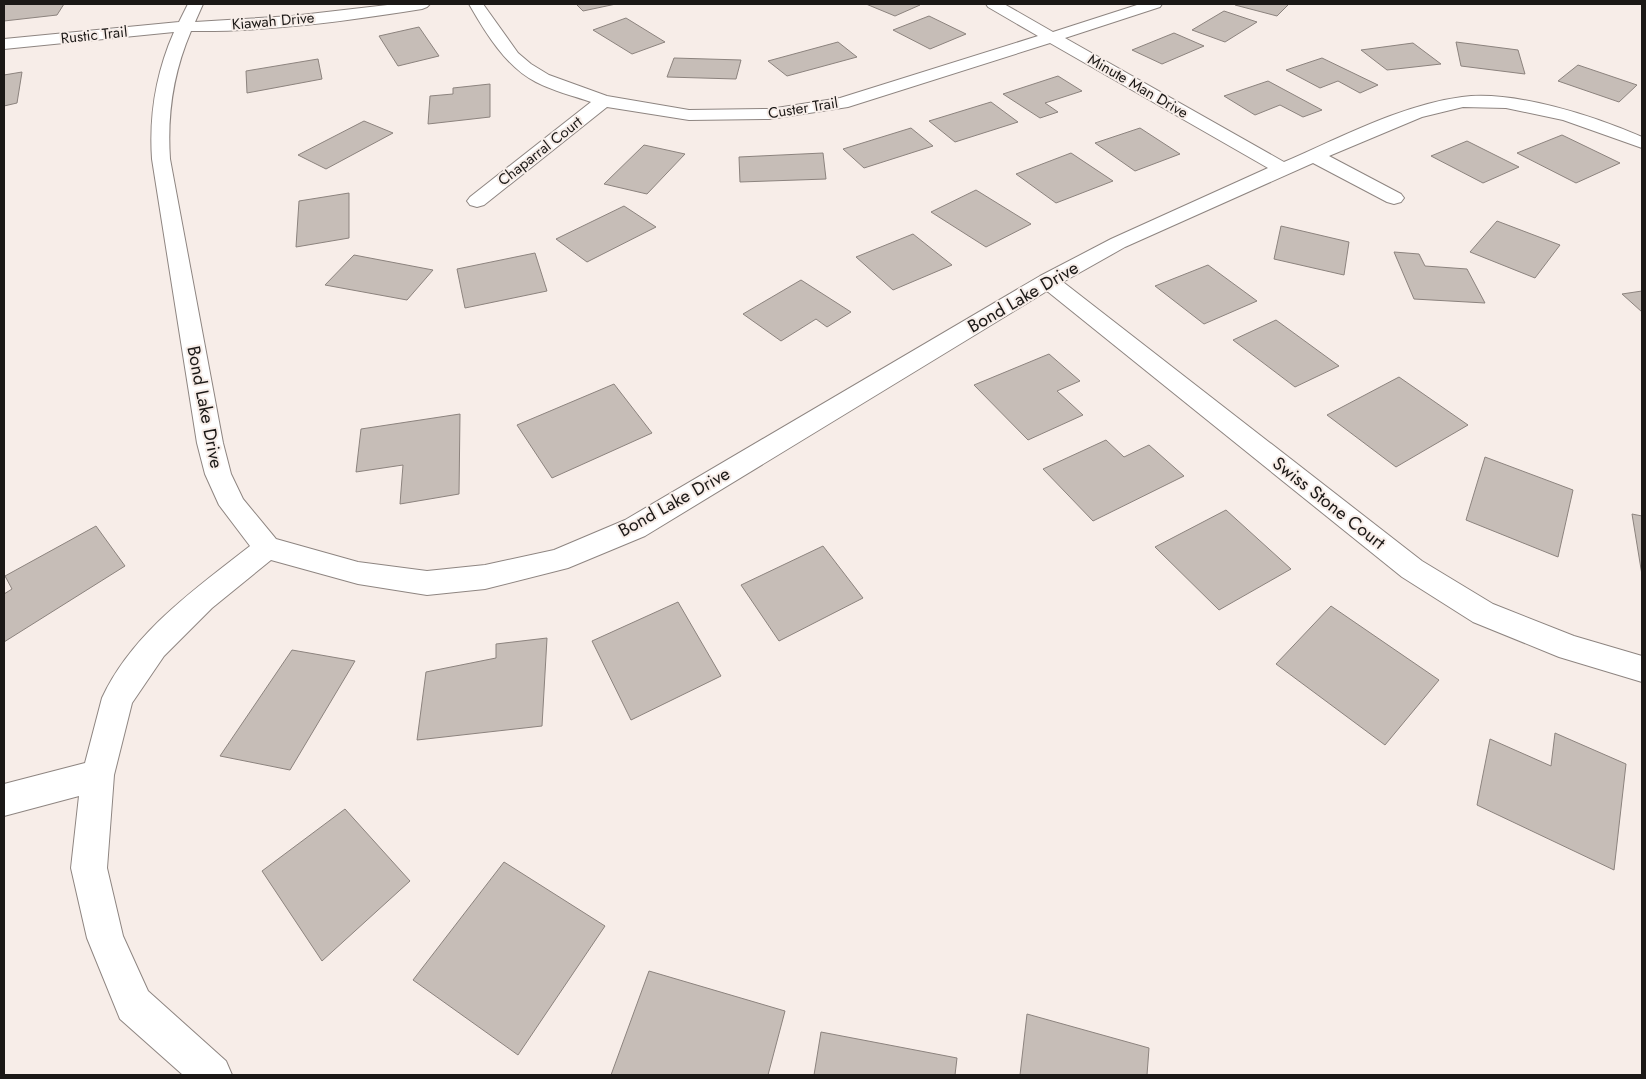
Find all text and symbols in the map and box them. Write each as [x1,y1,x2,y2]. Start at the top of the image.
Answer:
street label: Kiawah Drive [231,6,315,36]
street label: Rustic Trail [60,21,128,49]
street label: Minute Man Drive [1084,48,1193,124]
street label: Custer Trail [766,92,840,124]
street label: Chaparral Court [493,111,587,191]
street label: Bond Lake Drive [963,255,1083,339]
street label: Bond Lake Drive [180,344,230,470]
street label: Swiss Stone Court [1267,451,1391,556]
street label: Bond Lake Drive [613,461,735,543]

